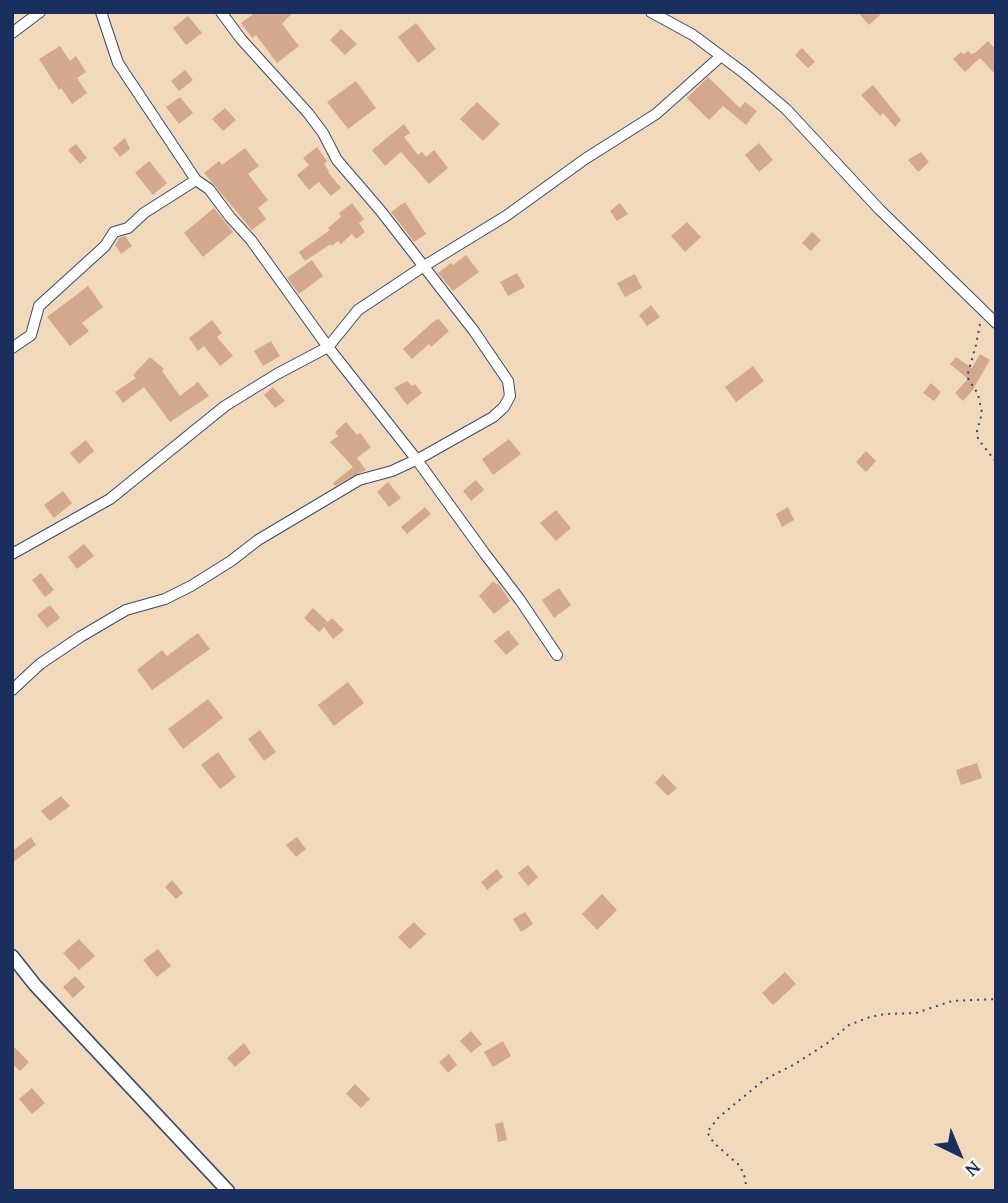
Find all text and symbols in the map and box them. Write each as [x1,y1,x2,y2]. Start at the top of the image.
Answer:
north arrow [924,1119,994,1189]
text: N [959,1155,988,1184]

